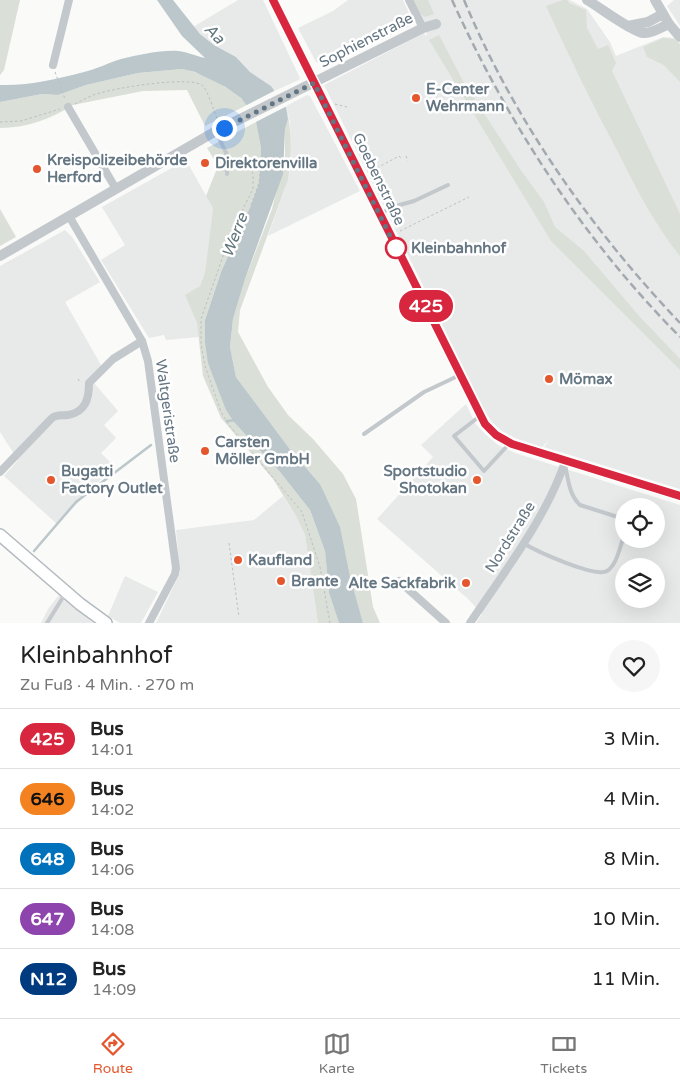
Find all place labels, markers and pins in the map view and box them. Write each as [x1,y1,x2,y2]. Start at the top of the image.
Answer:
place label: E-Center Wehrmann [426,80,504,115]
marker: E-Center Wehrmann [410,92,422,104]
place label: Kreispolizeibehörde Herford [47,151,188,186]
place label: Direktorenvilla [215,154,317,172]
marker: Direktorenvilla [199,157,211,169]
marker: Kreispolizeibehörde Herford [31,163,43,175]
marker: Kleinbahnhof [385,237,407,259]
place label: Kleinbahnhof [411,239,506,257]
place label: Mömax [559,370,613,388]
marker: Mömax [543,373,555,385]
place label: Carsten Möller GmbH [215,433,310,468]
marker: Carsten Möller GmbH [199,445,211,457]
place label: Bugatti Factory Outlet [61,462,163,498]
place label: Sportstudio Shotokan [383,462,467,497]
marker: Bugatti Factory Outlet [45,474,57,486]
marker: Sportstudio Shotokan [471,474,483,486]
place label: Kaufland [248,551,312,569]
marker: Kaufland [232,554,244,566]
place label: Brante [291,572,339,590]
place label: Alte Sackfabrik [348,574,456,592]
marker: Brante [275,575,287,587]
marker: Alte Sackfabrik [460,577,472,589]

